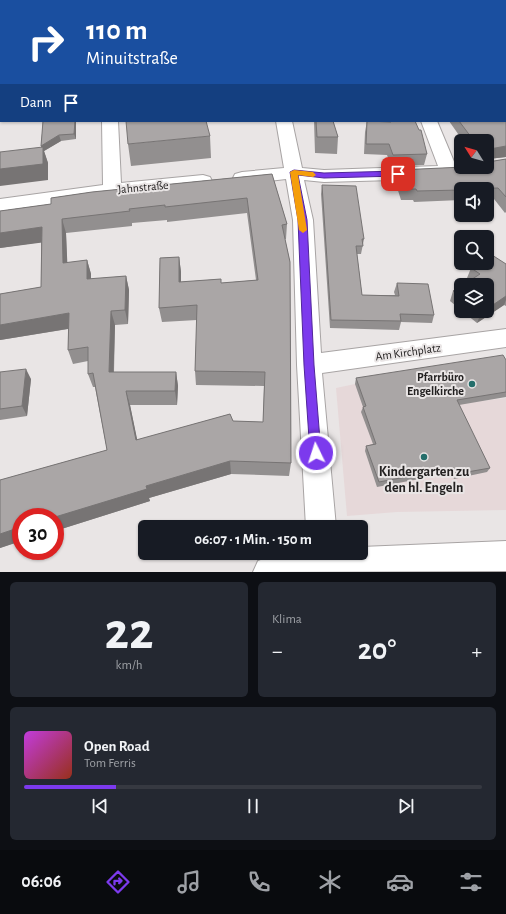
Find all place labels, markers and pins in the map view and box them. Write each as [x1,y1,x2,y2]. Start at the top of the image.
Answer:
pin [381,157,415,191]
place label: Pfarrbüro Engelkirche [407,371,464,397]
marker: Pfarrbüro Engelkirche [467,379,477,389]
marker: Kindergarten zu den hl. Engeln [419,452,429,462]
place label: Kindergarten zu den hl. Engeln [379,465,470,495]

